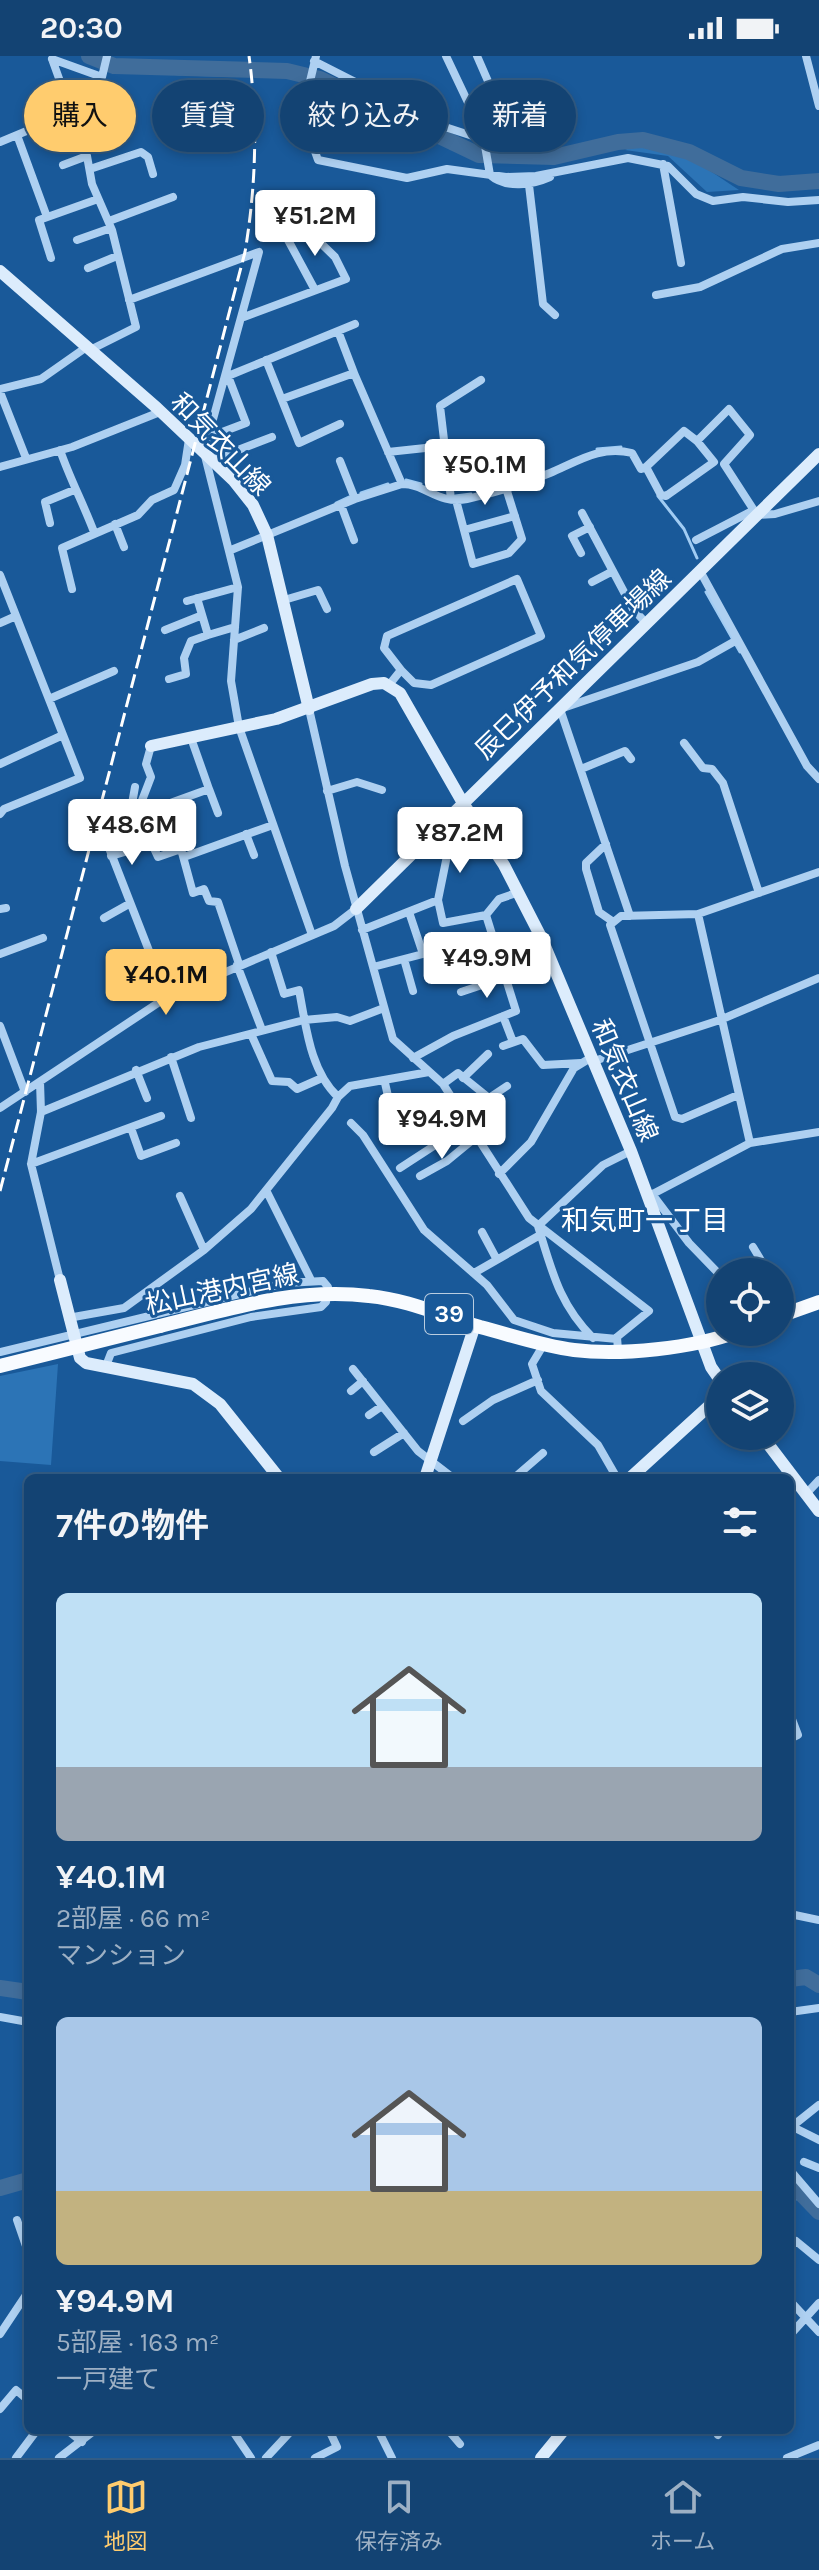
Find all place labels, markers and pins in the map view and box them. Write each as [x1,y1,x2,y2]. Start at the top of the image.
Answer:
pin: ¥51.2M [250,190,380,258]
pin: ¥50.1M [420,439,550,507]
pin: ¥48.6M [67,799,197,867]
pin: ¥87.2M [395,807,525,875]
pin: ¥49.9M [422,932,552,1000]
pin: ¥40.1M [101,949,231,1017]
pin: ¥94.9M [377,1093,507,1161]

